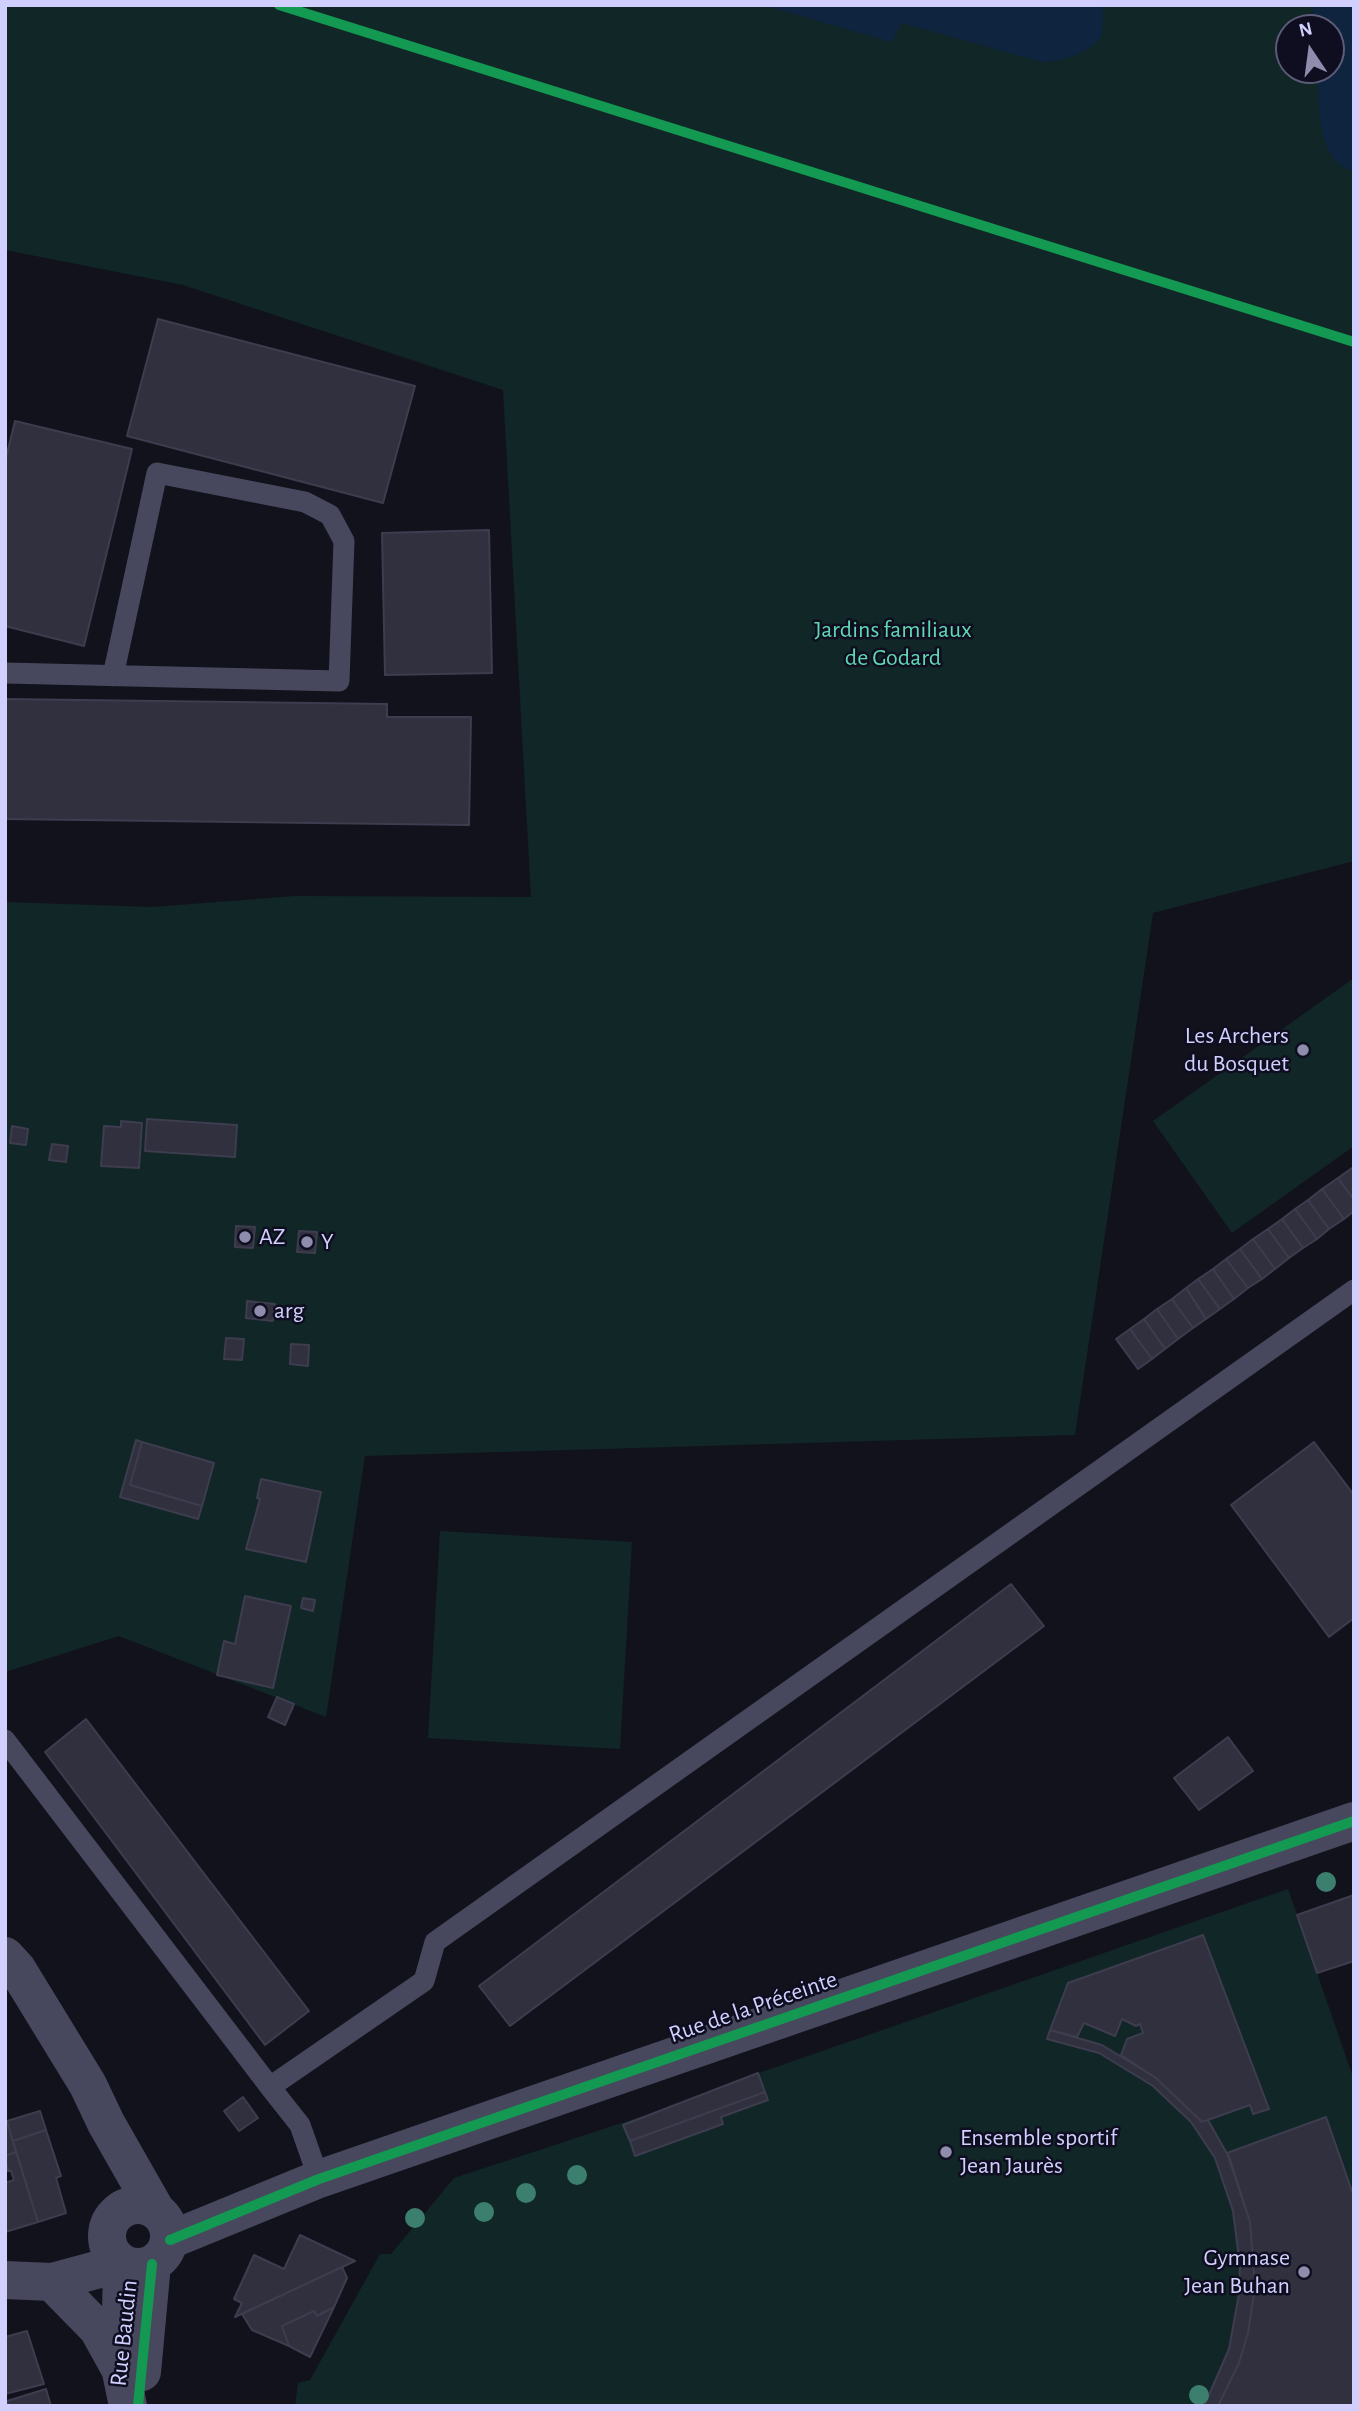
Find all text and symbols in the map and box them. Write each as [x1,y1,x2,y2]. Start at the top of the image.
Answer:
north arrow [1275,14,1345,84]
text: N [1297,19,1314,41]
park label: Jardins familiaux de Godard [814,616,972,672]
place label: Les Archers du Bosquet [1184,1022,1289,1078]
marker: Les Archers du Bosquet [1295,1042,1311,1058]
place label: AZ [259,1223,286,1251]
place label: Y [321,1228,334,1256]
marker: AZ [237,1229,253,1245]
marker: Y [299,1234,315,1250]
place label: arg [274,1297,304,1325]
marker: arg [252,1303,268,1319]
street label: Rue de la Préceinte [665,1965,841,2049]
place label: Ensemble sportif Jean Jaurès [960,2124,1117,2180]
marker: Ensemble sportif Jean Jaurès [938,2144,954,2160]
place label: Gymnase Jean Buhan [1184,2244,1290,2300]
marker: Gymnase Jean Buhan [1296,2264,1312,2280]
street label: Rue Baudin [104,2278,144,2388]

